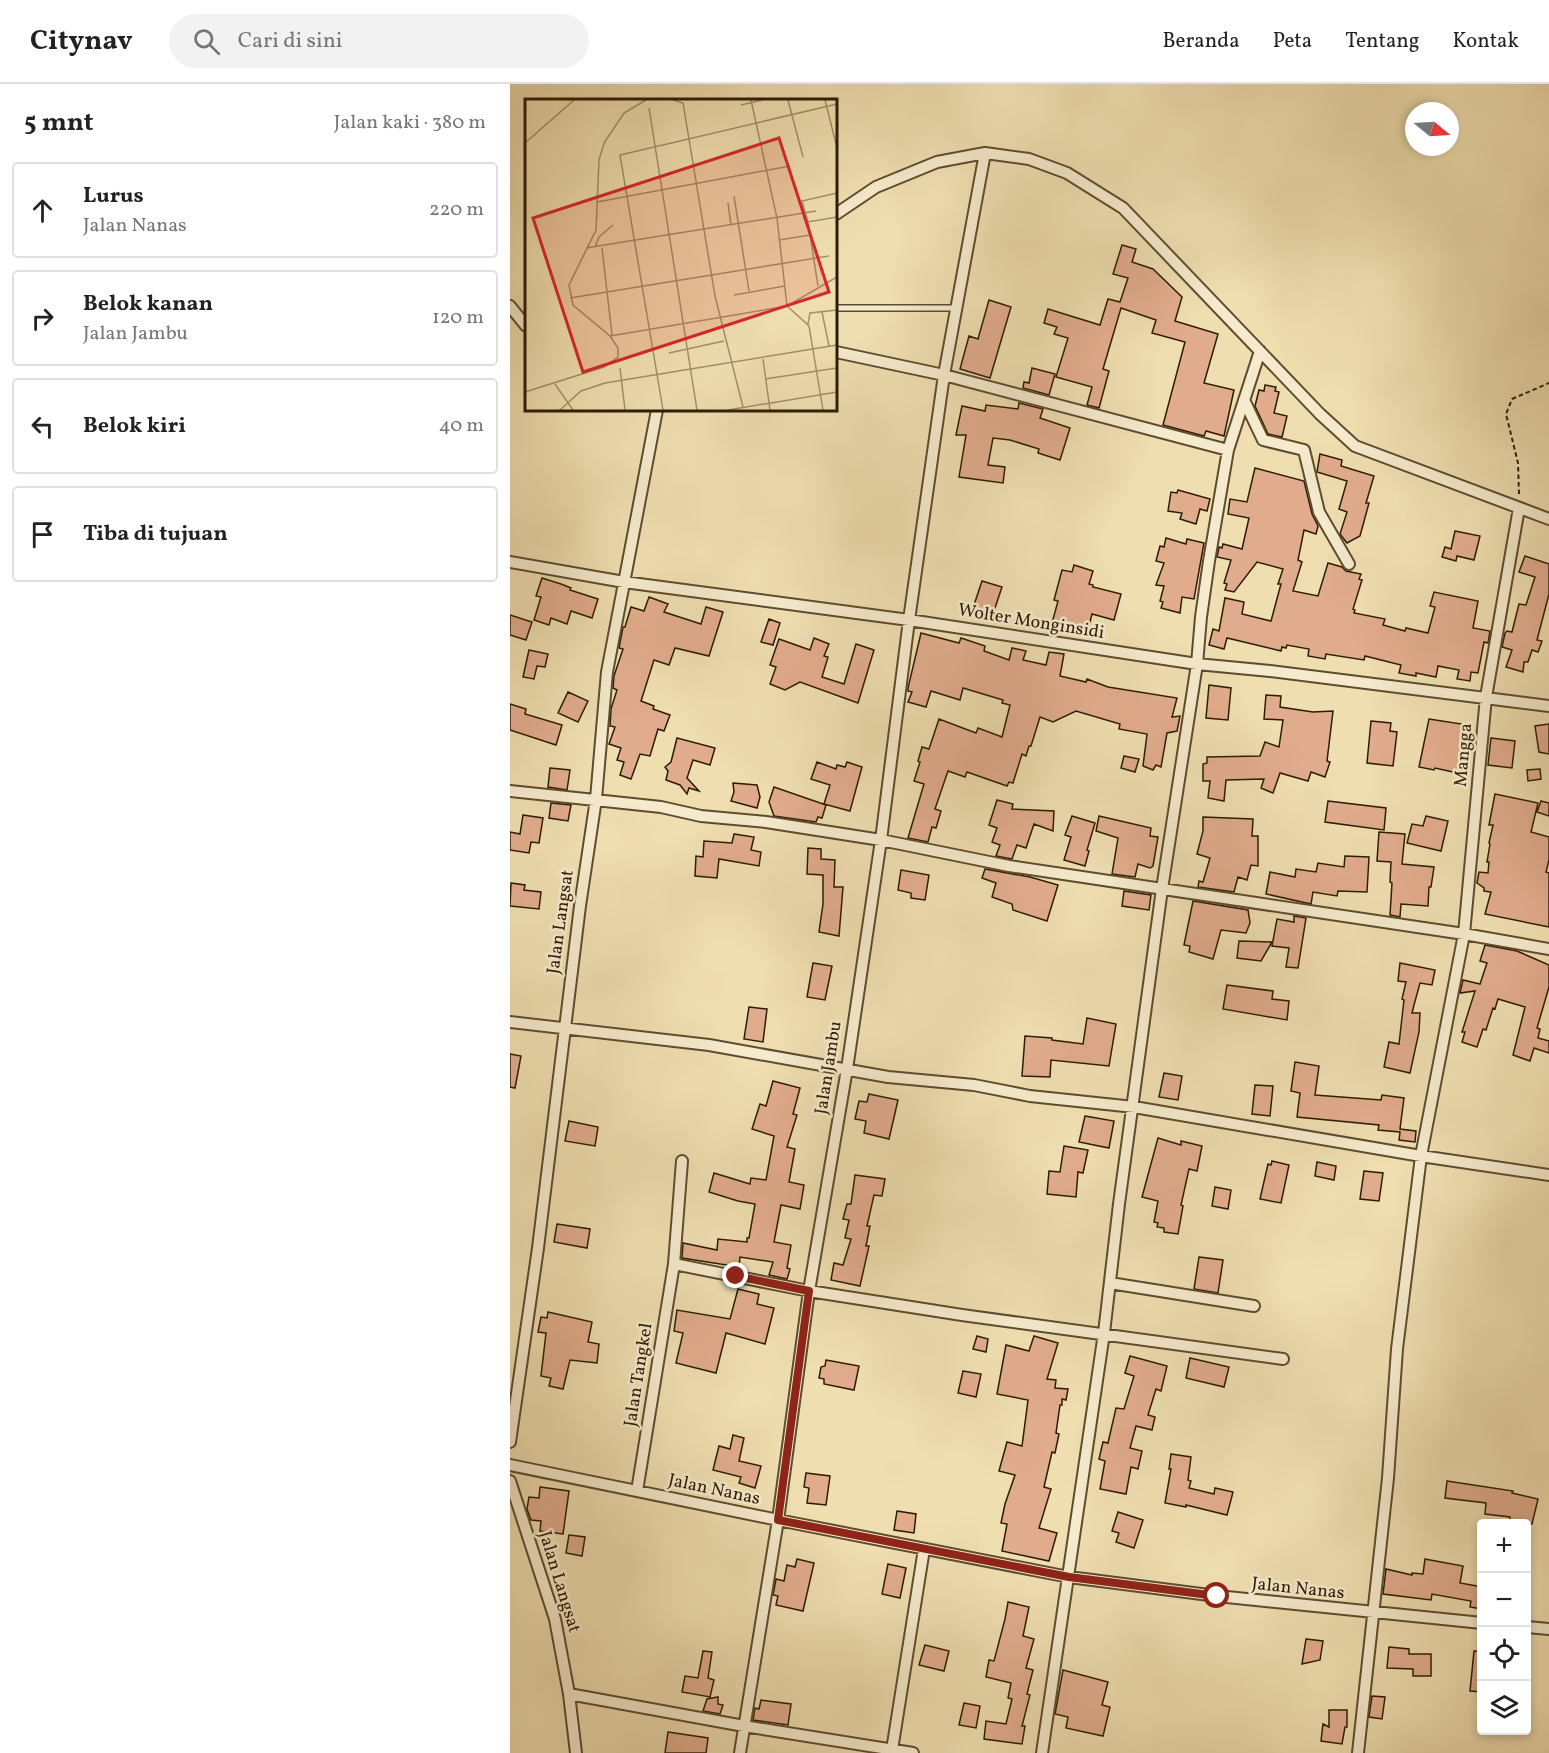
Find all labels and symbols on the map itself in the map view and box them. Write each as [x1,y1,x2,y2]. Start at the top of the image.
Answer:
inset map [525,99,837,411]
north arrow [1405,102,1459,156]
street label: Wolter Monginsidi [956,598,1106,646]
street label: Mangga [1449,722,1479,788]
street label: Jalan Langsat [541,868,581,976]
street label: Jalan Jambu [809,1019,849,1117]
route end [722,1262,748,1288]
street label: Jalan Tangkel [618,1321,660,1429]
street label: Jalan Nanas [666,1468,762,1512]
street label: Jalan Langsat [532,1528,586,1636]
street label: Jalan Nanas [1250,1572,1346,1606]
route start [1203,1582,1229,1608]

